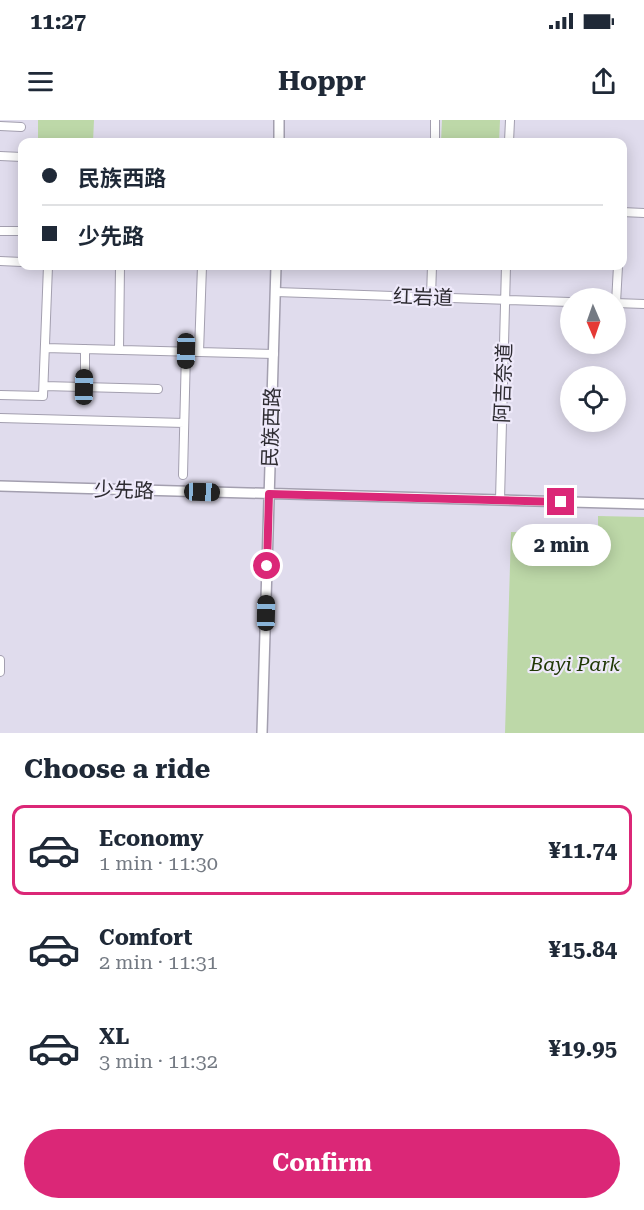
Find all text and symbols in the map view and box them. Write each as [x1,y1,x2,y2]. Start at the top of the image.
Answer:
text: 11:27 [30,9,86,34]
icon: menu [24,65,57,98]
text: Hoppr [278,65,366,97]
icon: share [587,65,620,98]
text: 民族西路 [78,166,166,191]
text: 少先路 [78,224,144,249]
street label: 红岩道 [393,284,453,310]
north arrow [560,288,626,354]
map controls [560,288,626,432]
car [177,333,195,369]
street label: 阿吉奈道 [490,343,516,423]
button: locate [560,366,626,432]
car [75,369,93,405]
street label: 民族西路 [258,387,284,467]
street label: 少先路 [94,477,154,503]
car [184,482,220,502]
route end [547,488,574,515]
callout: 2 min [512,523,610,565]
text: 2 min [534,533,589,557]
route start [253,552,280,579]
car [257,595,275,631]
park label: Bayi Park [529,652,620,676]
text: Choose a ride [24,753,210,785]
icon: car [27,823,81,877]
text: Economy [99,826,203,851]
text: ¥11.74 [548,838,617,863]
text: 1 min · 11:30 [99,851,218,875]
icon: car [27,922,81,976]
text: Comfort [99,925,192,950]
text: ¥15.84 [548,937,617,962]
text: 2 min · 11:31 [99,950,218,974]
icon: car [27,1021,81,1075]
text: XL [99,1024,129,1049]
text: ¥19.95 [548,1036,617,1061]
text: 3 min · 11:32 [99,1049,218,1073]
button: Confirm [24,1129,620,1198]

